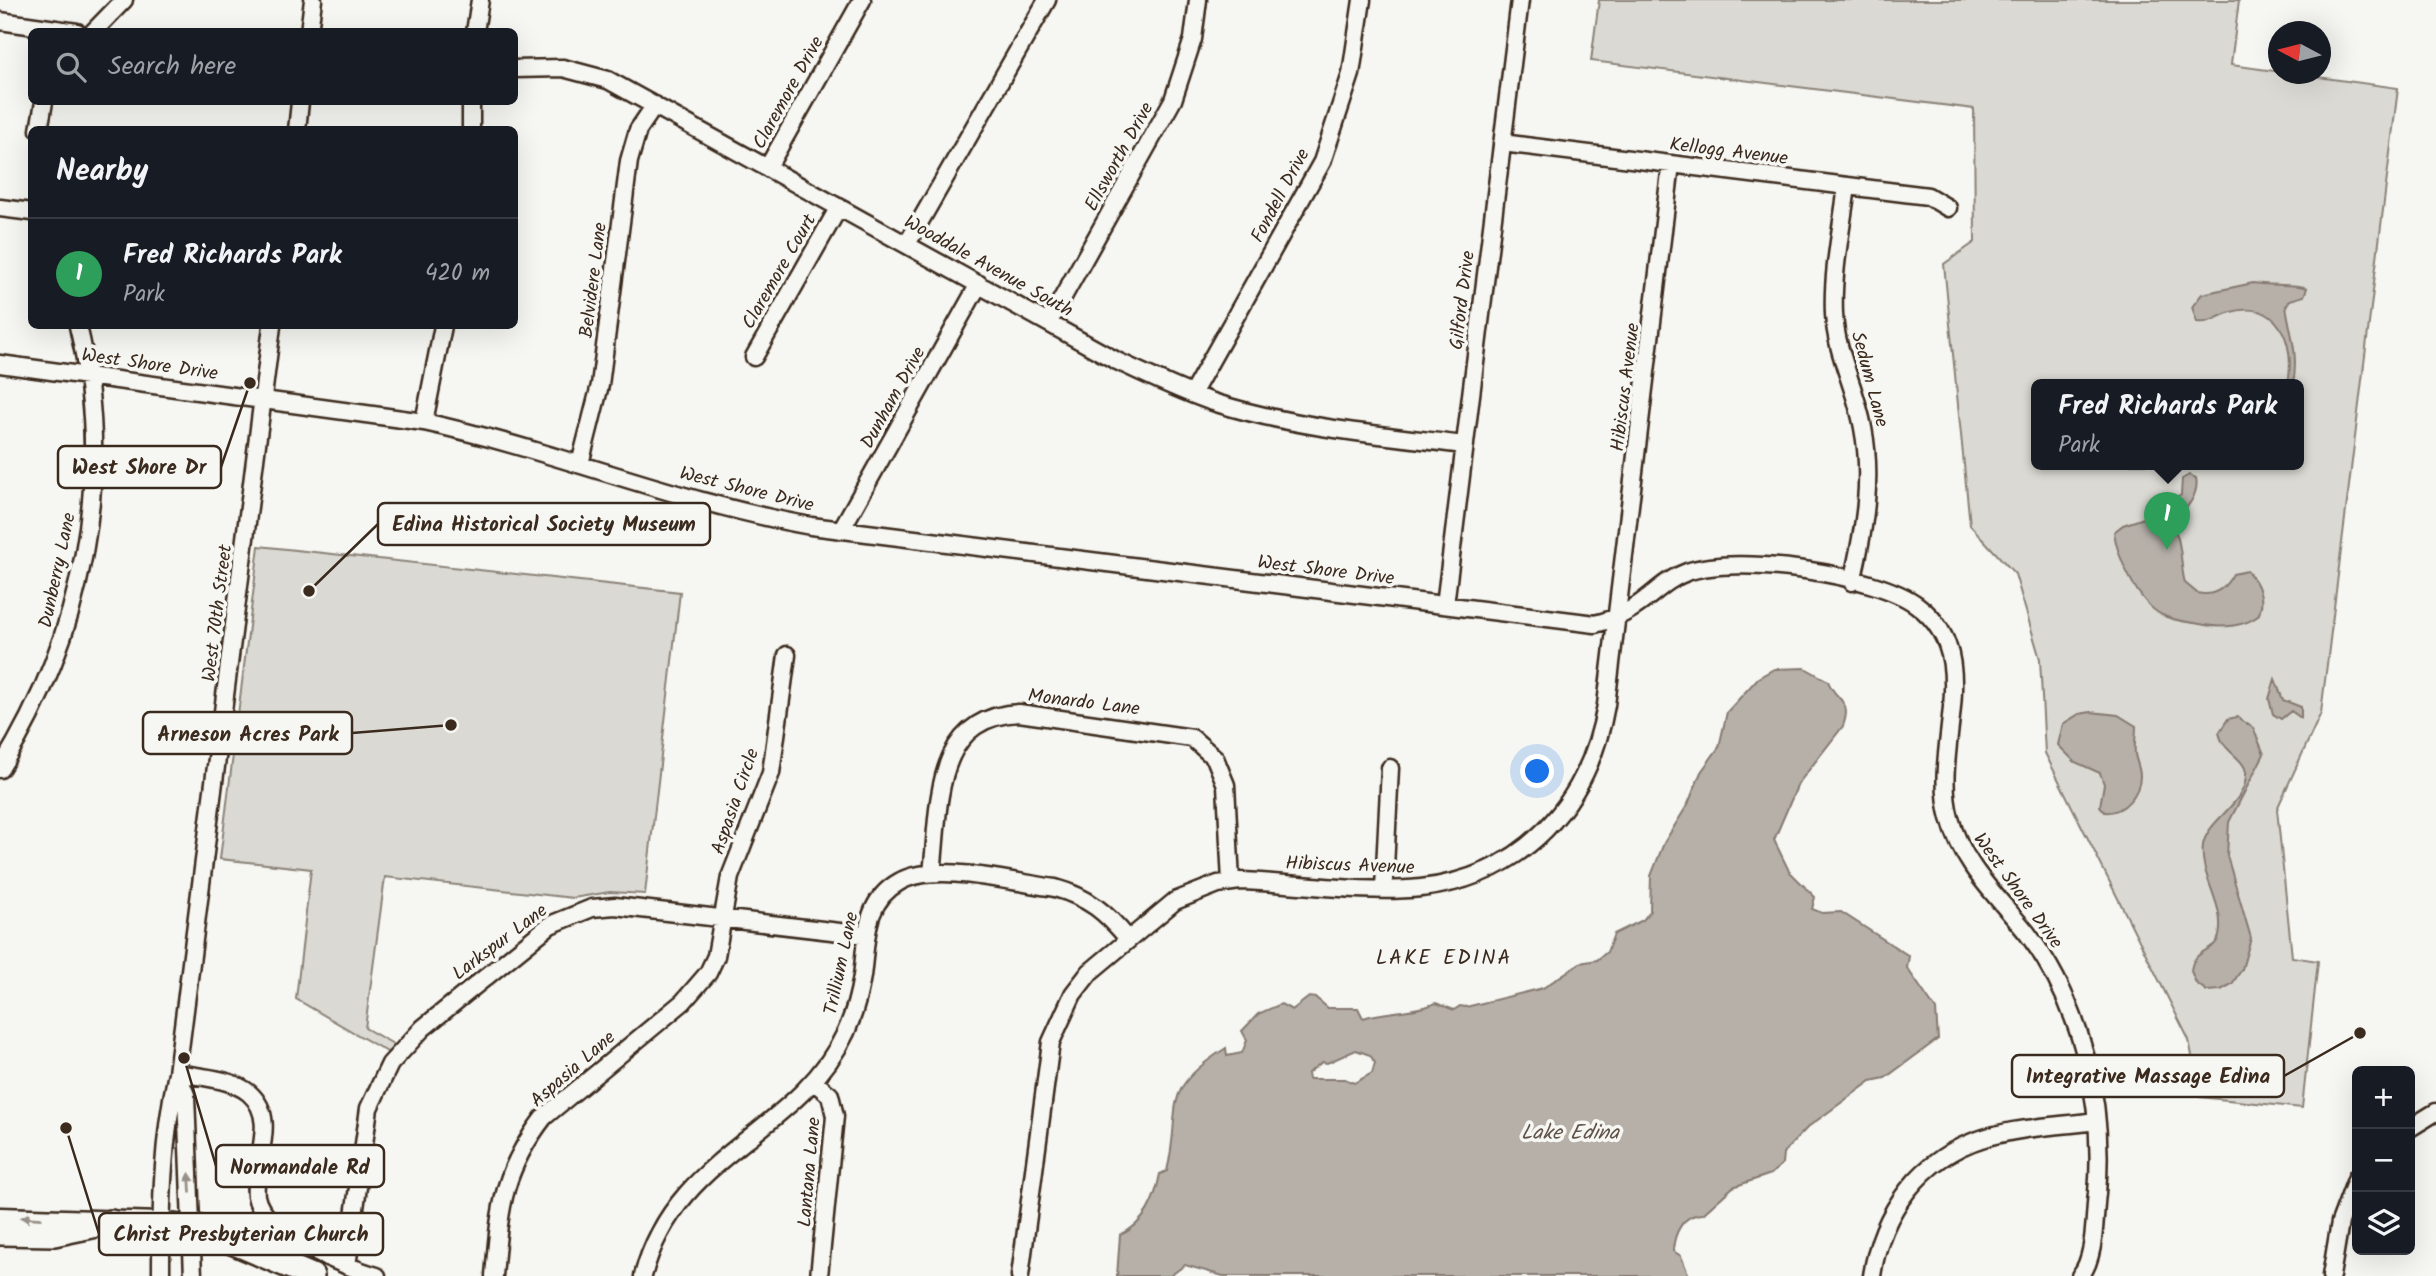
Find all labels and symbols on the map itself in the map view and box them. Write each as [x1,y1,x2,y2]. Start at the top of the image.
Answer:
north arrow [2268,21,2331,84]
street label: Claremore Drive [745,30,833,155]
street label: Ellsworth Drive [1077,96,1162,217]
street label: Kellogg Avenue [1668,130,1790,174]
street label: Fondell Drive [1243,143,1318,249]
street label: Claremore Court [735,208,825,335]
street label: Wooddale Avenue South [898,208,1078,326]
street label: Belvidere Lane [572,220,616,340]
street label: Gilford Drive [1442,249,1484,351]
street label: Hibiscus Avenue [1603,321,1649,453]
street label: Sedum Lane [1842,328,1896,431]
street label: West Shore Drive [80,341,220,389]
street label: Dunham Drive [853,341,934,455]
callout: West Shore Dr [58,446,221,488]
text: West Shore Dr [72,452,208,485]
street label: West Shore Drive [676,459,817,521]
pin: 1 [2144,492,2190,550]
callout: Edina Historical Society Museum [378,503,710,545]
text: Edina Historical Society Museum [392,509,696,542]
street label: Dunberry Lane [31,510,85,631]
street label: West 70th Street [195,542,241,684]
street label: West Shore Drive [1256,548,1396,594]
street label: Monardo Lane [1026,681,1142,725]
callout: Arneson Acres Park [143,712,352,754]
text: Arneson Acres Park [157,719,339,752]
street label: Aspasia Circle [704,744,768,859]
your location [1520,754,1554,788]
street label: West Shore Drive [1965,827,2070,956]
street label: Hibiscus Avenue [1285,849,1415,883]
street label: Larkspur Lane [446,896,555,988]
street label: Trillium Lane [816,909,868,1018]
district label: LAKE EDINA [1376,942,1512,975]
street label: Aspasia Lane [524,1024,623,1115]
callout: Integrative Massage Edina [2012,1055,2284,1097]
text: Integrative Massage Edina [2026,1061,2270,1094]
street label: Lantana Lane [790,1115,830,1228]
water label: Lake Edina [1521,1117,1620,1150]
callout: Normandale Rd [216,1145,384,1187]
text: Normandale Rd [230,1152,371,1185]
one-way arrow [185,1172,196,1194]
one-way arrow [20,1212,42,1223]
callout: Christ Presbyterian Church [99,1213,383,1255]
text: Christ Presbyterian Church [113,1219,369,1252]

